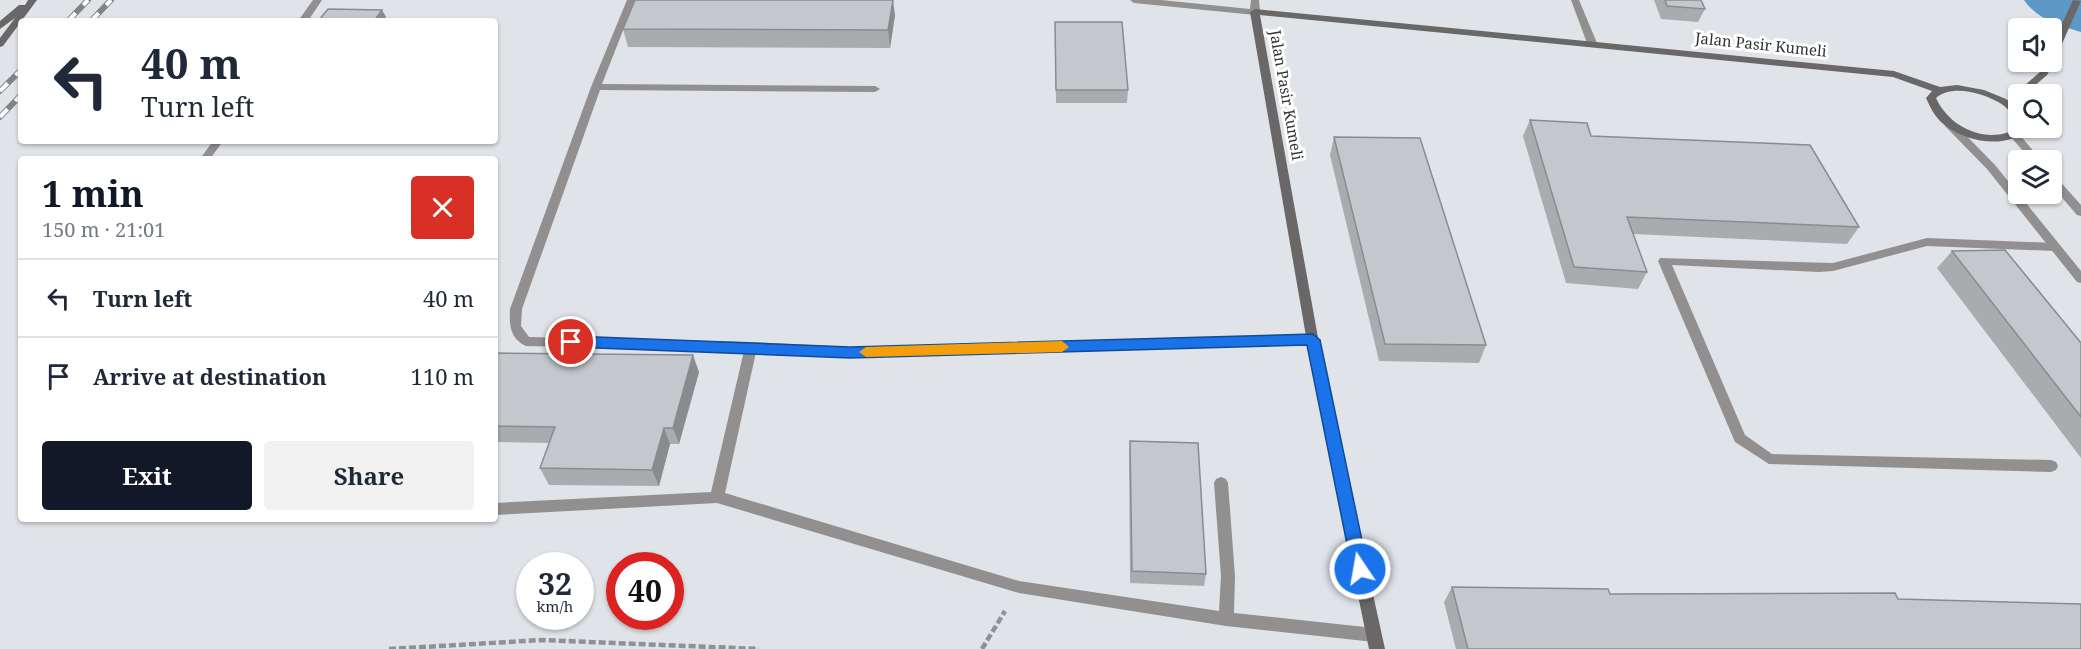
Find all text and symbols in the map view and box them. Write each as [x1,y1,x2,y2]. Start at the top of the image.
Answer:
map controls [2008,18,2062,204]
button: sound [2008,18,2062,72]
street label: Jalan Pasir Kumeli [1266,27,1308,162]
street label: Jalan Pasir Kumeli [1693,27,1828,61]
text: 40 m [141,34,241,91]
icon: left [42,42,120,120]
button: search [2008,84,2062,138]
text: Turn left [141,88,254,125]
button: layers [2008,150,2062,204]
text: 1 min [42,169,144,218]
button: close [411,176,474,239]
text: 150 m · 21:01 [42,216,165,243]
icon: left [42,282,75,315]
text: Turn left [93,283,192,313]
text: 40 m [423,283,474,313]
pin [545,316,596,367]
icon: arrive [554,325,587,358]
icon: arrive [42,360,75,393]
text: Arrive at destination [93,361,327,391]
text: 110 m [411,361,474,391]
button: Exit [42,441,252,510]
button: Share [264,441,474,510]
position arrow [1328,537,1392,601]
speed limit sign: 40 [606,552,684,630]
text: 32 [538,563,572,604]
text: km/h [537,596,573,616]

